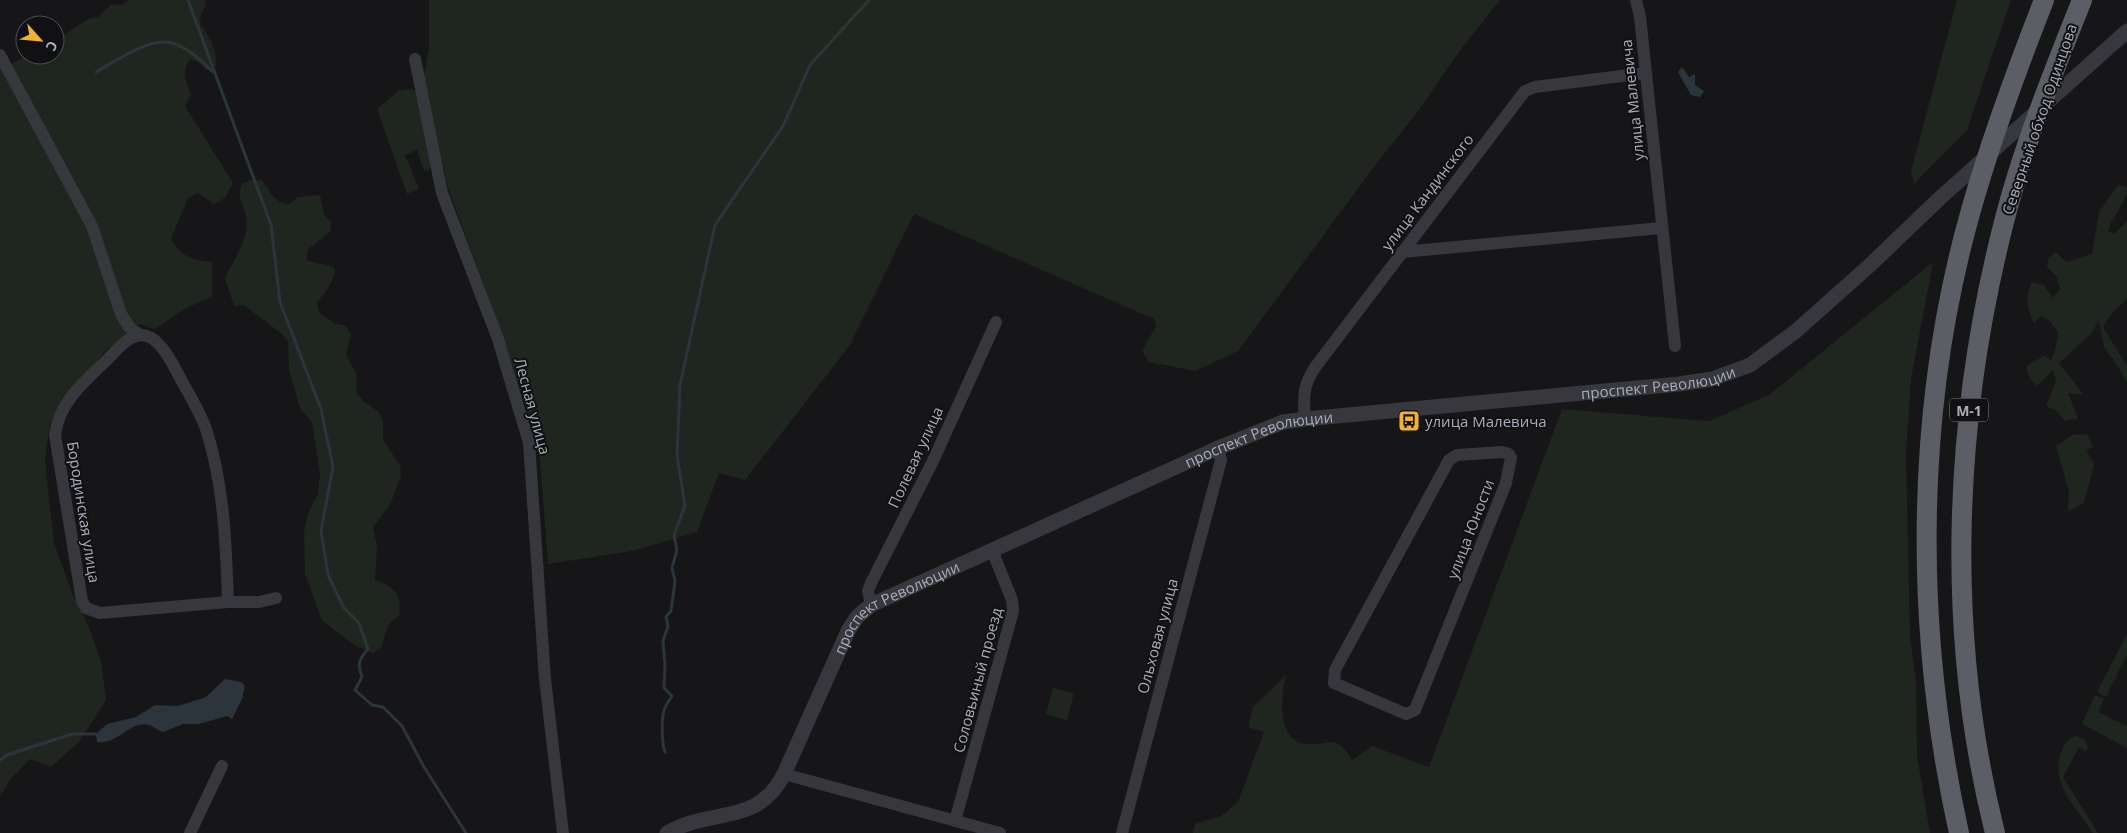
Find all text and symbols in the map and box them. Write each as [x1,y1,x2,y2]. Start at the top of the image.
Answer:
north arrow [15,15,65,65]
street label: Северный обход Одинцова [1997,21,2081,217]
text: С [42,38,63,54]
street label: улица Малевича [1616,38,1648,162]
street label: улица Кандинского [1376,130,1478,254]
street label: Лесная улица [510,355,556,457]
street label: проспект Революции [1580,361,1738,403]
road number: М-1 [1950,398,1988,422]
street label: Полевая улица [883,403,947,511]
street label: проспект Революции [1181,406,1334,472]
bus stop icon: улица Малевича [1397,409,1421,433]
place label: улица Малевича [1425,411,1547,431]
street label: Бородинская улица [63,440,105,584]
street label: улица Юности [1442,476,1498,582]
street label: проспект Революции [829,556,963,658]
street label: Ольховая улица [1132,576,1182,696]
street label: Соловьиный проезд [948,605,1006,755]

